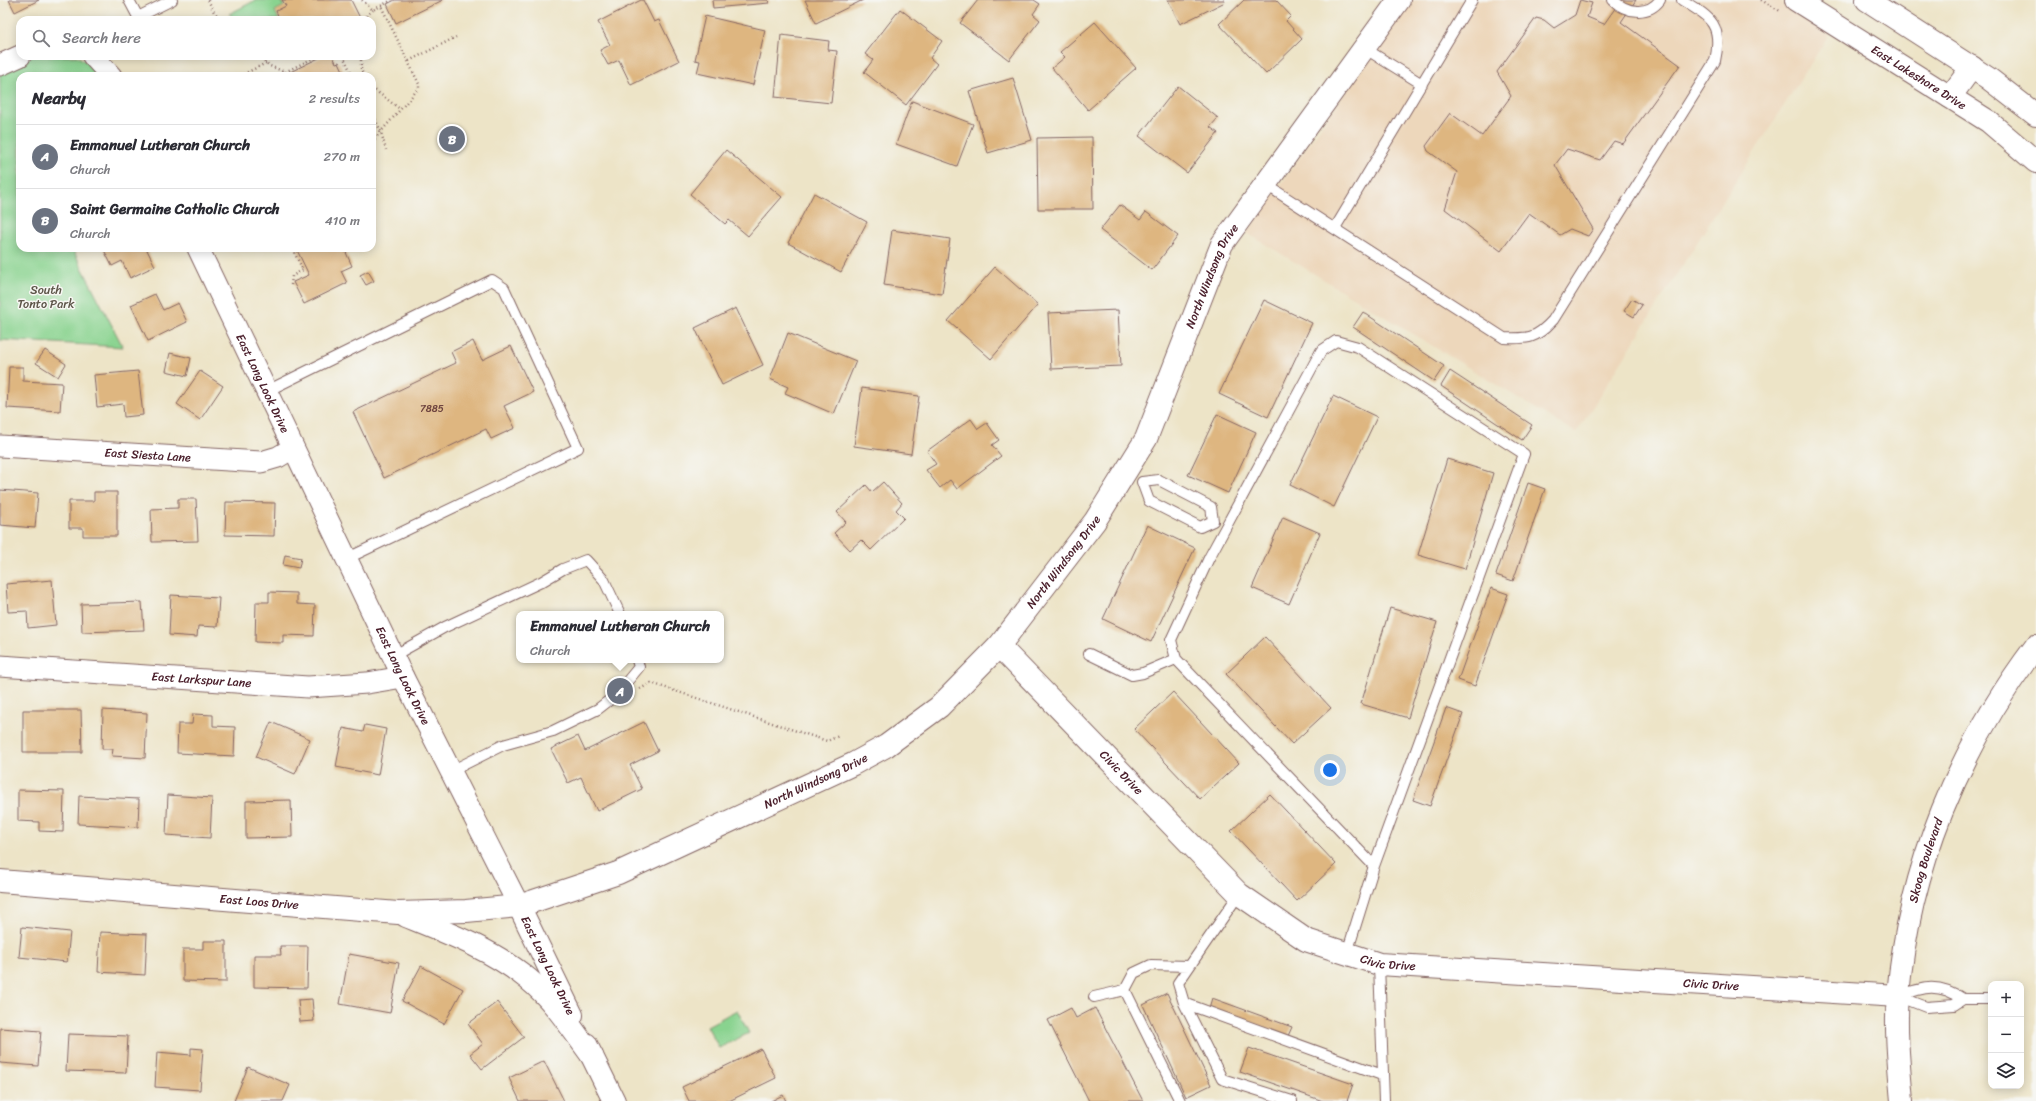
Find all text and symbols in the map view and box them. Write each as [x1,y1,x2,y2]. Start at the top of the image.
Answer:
search box [16,16,376,60]
text: Search here [62,25,141,51]
icon: search [30,27,52,49]
street label: East Lakeshore Drive [1866,39,1971,116]
text: Nearby [32,83,86,113]
text: 2 results [309,87,360,110]
pin: B [439,124,465,154]
text: Emmanuel Lutheran Church [70,132,250,158]
text: A [41,145,49,168]
text: 270 m [323,145,360,168]
text: Church [70,158,111,181]
text: Saint Germaine Catholic Church [70,196,280,222]
text: B [41,209,49,232]
text: 410 m [325,209,360,232]
street label: North Windsong Drive [1179,219,1245,332]
text: Church [70,222,111,245]
park label: South Tonto Park [18,279,75,315]
street label: East Long Look Drive [229,330,296,437]
house number: 7885 [420,400,444,418]
street label: East Siesta Lane [104,441,192,469]
street label: North Windsong Drive [1020,511,1107,613]
popup [516,611,724,663]
text: Emmanuel Lutheran Church [530,613,710,639]
street label: East Long Look Drive [369,622,437,729]
text: Church [530,639,571,662]
street label: East Larkspur Lane [151,665,252,694]
pin: A [607,676,633,706]
street label: Civic Drive [1094,745,1149,800]
street label: North Windsong Drive [760,747,872,815]
your location [1320,760,1340,780]
street label: Skoog Boulevard [1902,814,1950,905]
street label: East Loos Drive [219,888,300,916]
street label: East Long Look Drive [514,912,581,1019]
street label: Civic Drive [1357,948,1416,977]
street label: Civic Drive [1683,972,1740,997]
map controls [1988,981,2024,1089]
button: + [1988,981,2024,1017]
button: − [1988,1017,2024,1053]
button: layers [1988,1053,2024,1089]

